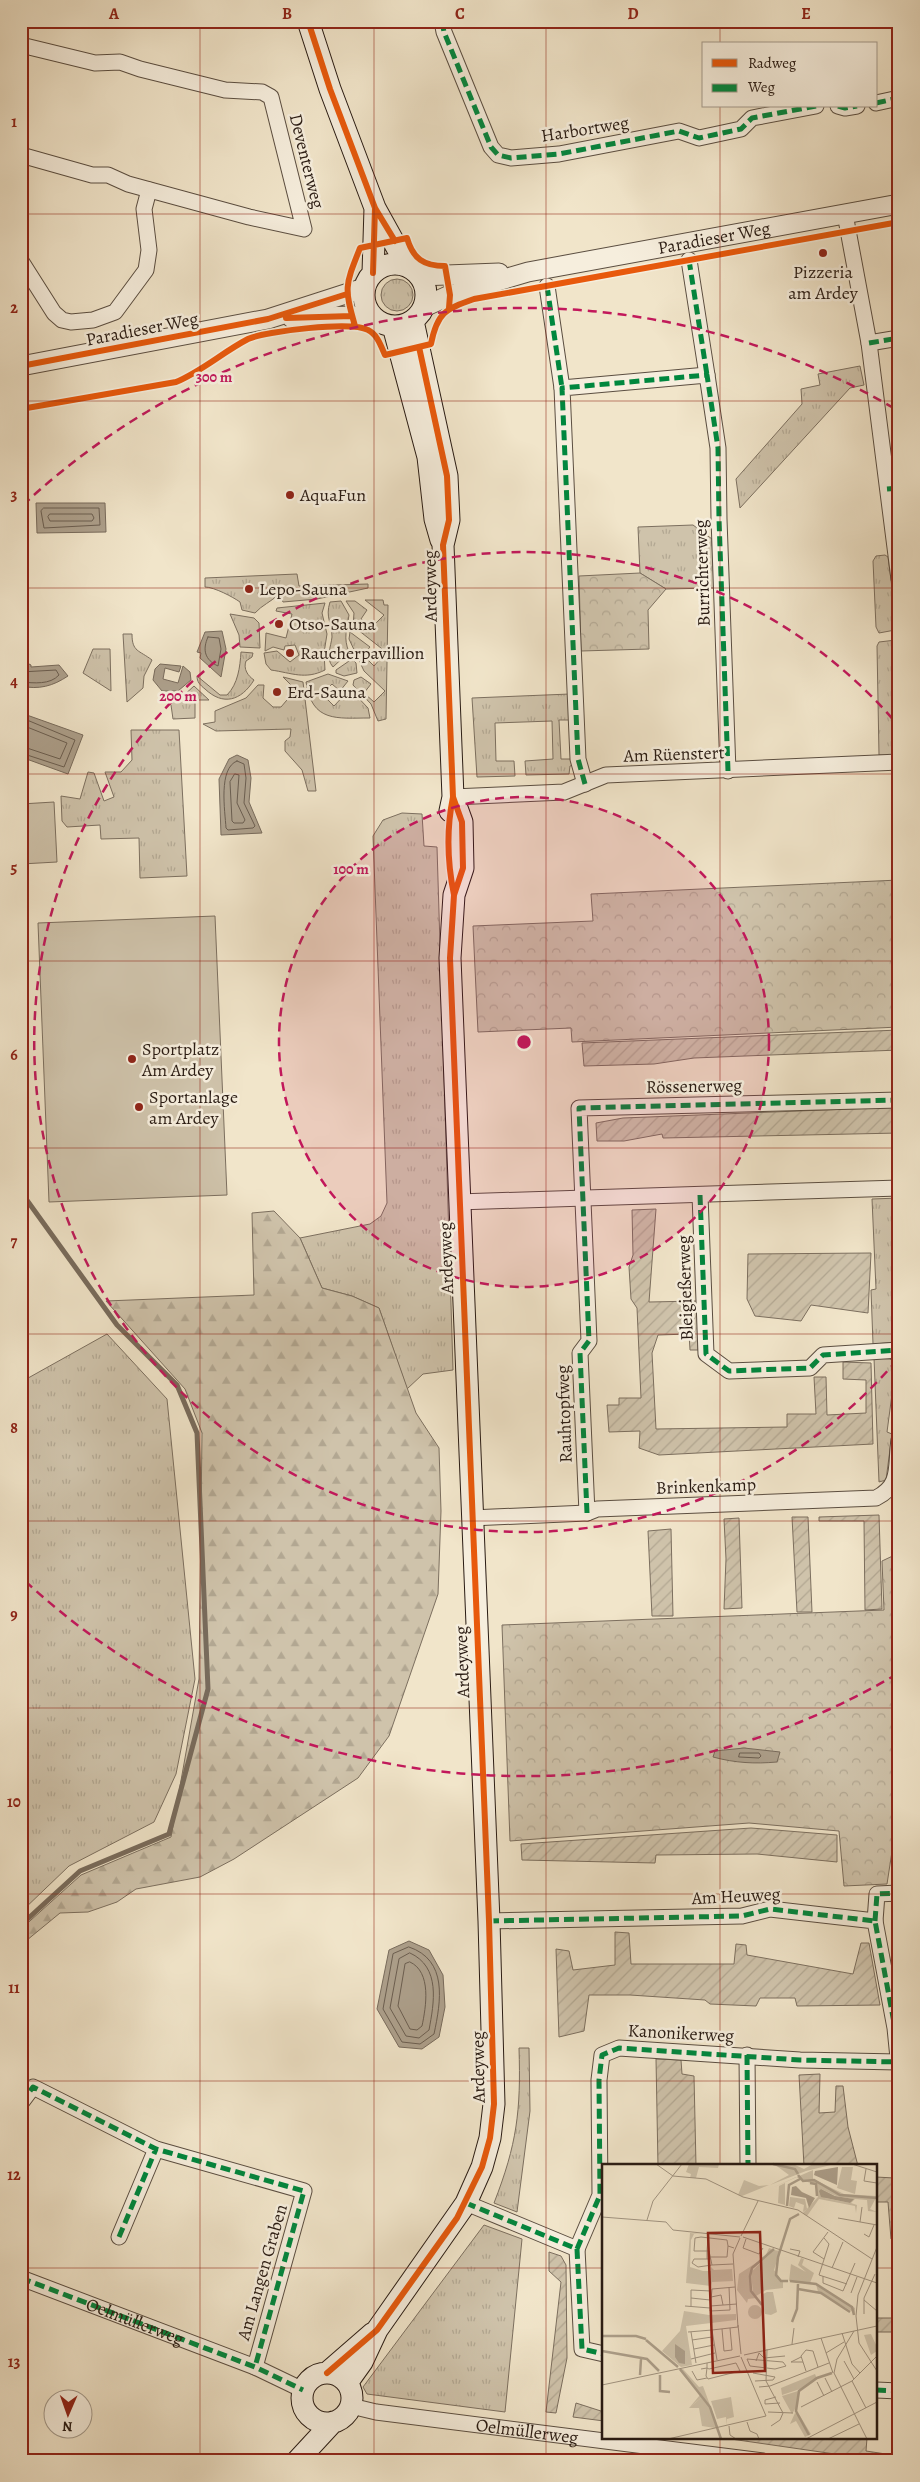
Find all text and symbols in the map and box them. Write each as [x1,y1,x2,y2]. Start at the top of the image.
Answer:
text: A [108,3,120,25]
text: B [282,3,292,25]
text: C [455,3,465,25]
text: D [627,3,639,25]
text: E [801,3,811,25]
legend [702,42,878,108]
text: Radweg [748,53,797,73]
text: Weg [747,77,775,97]
street label: Harbortweg [539,110,631,148]
text: 1 [11,111,17,133]
street label: Deventerweg [284,111,330,211]
street label: Paradieser Weg [656,216,772,260]
marker: Pizzeria am Ardey [817,247,829,259]
place label: Pizzeria am Ardey [788,260,859,305]
text: 2 [10,297,18,319]
street label: Paradieser Weg [84,306,200,352]
text: 300 m [196,367,233,387]
place label: AquaFun [299,483,366,507]
text: 3 [11,484,18,506]
marker: AquaFun [284,489,296,501]
street label: Burrichterweg [688,519,716,627]
street label: Ardeyweg [417,550,443,623]
place label: Lepo-Sauna [259,577,348,601]
marker: Lepo-Sauna [243,583,255,595]
place label: Otso-Sauna [289,612,377,636]
marker: Otso-Sauna [273,618,285,630]
place label: Raucherpavillion [300,641,424,665]
marker: Raucherpavillion [284,647,296,659]
text: 4 [10,671,18,693]
place label: Erd-Sauna [287,680,366,704]
text: 200 m [159,686,197,706]
marker: Erd-Sauna [271,686,283,698]
street label: Am Rüenstert [622,740,725,768]
text: 5 [11,857,18,879]
text: 100 m [333,859,369,879]
centre of rings [515,1033,533,1051]
place label: Sportplatz Am Ardey [141,1037,219,1082]
text: 6 [10,1044,18,1066]
marker: Sportplatz Am Ardey [126,1053,138,1065]
street label: Rössenerweg [646,1073,742,1099]
place label: Sportanlage am Ardey [149,1085,238,1130]
marker: Sportanlage am Ardey [133,1101,145,1113]
street label: Ardeyweg [433,1222,459,1295]
text: 7 [11,1231,18,1253]
street label: Bleigießerweg [671,1235,699,1341]
street label: Rauhtopfweg [550,1365,578,1463]
text: 8 [10,1417,18,1439]
street label: Brinkenkamp [655,1472,757,1500]
text: 9 [10,1604,18,1626]
street label: Ardeyweg [449,1626,475,1699]
text: 10 [7,1791,21,1813]
street label: Am Heuweg [690,1882,781,1910]
text: 11 [8,1977,20,1999]
street label: Kanonikerweg [627,2018,735,2048]
street label: Ardeyweg [465,2031,491,2104]
text: 12 [7,2164,21,2186]
inset map [602,2164,878,2440]
street label: Am Langen Graben [231,2201,293,2344]
street label: Oelmüllerweg [83,2292,187,2351]
text: 13 [8,2351,20,2373]
north arrow [42,2390,92,2440]
street label: Oelmüllerweg [474,2413,580,2450]
text: N [62,2417,73,2436]

